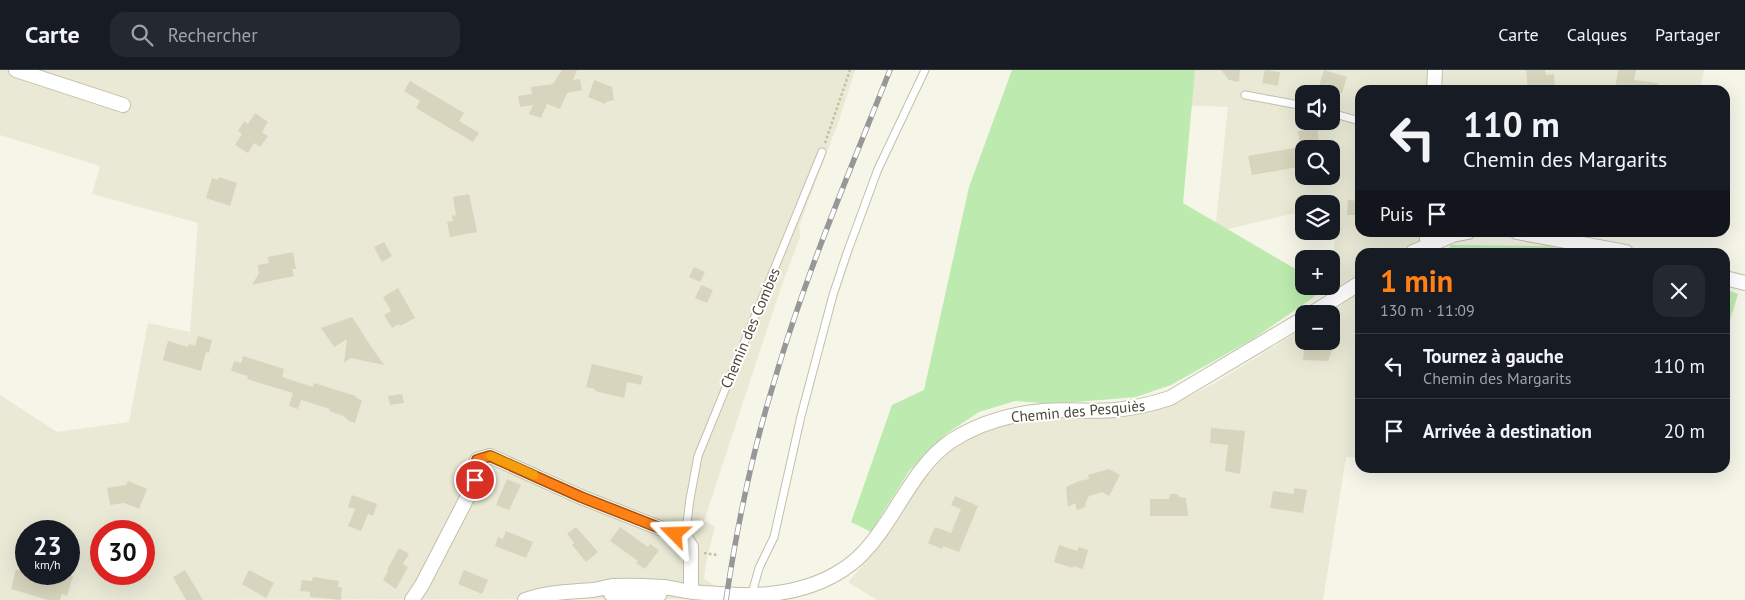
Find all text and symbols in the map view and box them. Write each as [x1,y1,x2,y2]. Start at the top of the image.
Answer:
search box [110,12,460,57]
text: Carte [25,19,80,50]
icon: search [128,21,156,49]
text: Rechercher [168,23,258,47]
text: Carte [1498,23,1539,46]
text: Calques [1567,23,1627,46]
text: Partager [1655,23,1720,46]
map controls [1295,85,1340,350]
button: sound [1295,85,1340,130]
text: 110 m [1463,101,1560,147]
icon: left [1380,105,1445,170]
button: search [1295,140,1340,185]
text: Chemin des Margarits [1463,145,1667,173]
button: layers [1295,195,1340,240]
icon: arrive [1423,200,1451,228]
text: Puis [1380,202,1413,226]
button: + [1295,250,1340,295]
text: 1 min [1380,261,1453,300]
street label: Chemin des Combes [716,265,784,391]
button: close [1653,265,1705,317]
text: 130 m · 11:09 [1380,300,1475,320]
button: − [1295,305,1340,350]
text: Tournez à gauche [1423,344,1564,368]
icon: left [1380,352,1408,380]
text: 110 m [1653,354,1705,378]
text: Chemin des Margarits [1423,368,1572,388]
street label: Chemin des Pesquiès [1010,396,1146,426]
icon: arrive [1380,417,1408,445]
text: Arrivée à destination [1423,419,1592,443]
text: 20 m [1664,419,1705,443]
pin [454,459,496,501]
icon: arrive [461,466,489,494]
position arrow [648,507,700,559]
speed limit sign: 30 [90,520,155,585]
text: 23 [33,530,62,562]
text: km/h [34,557,61,572]

